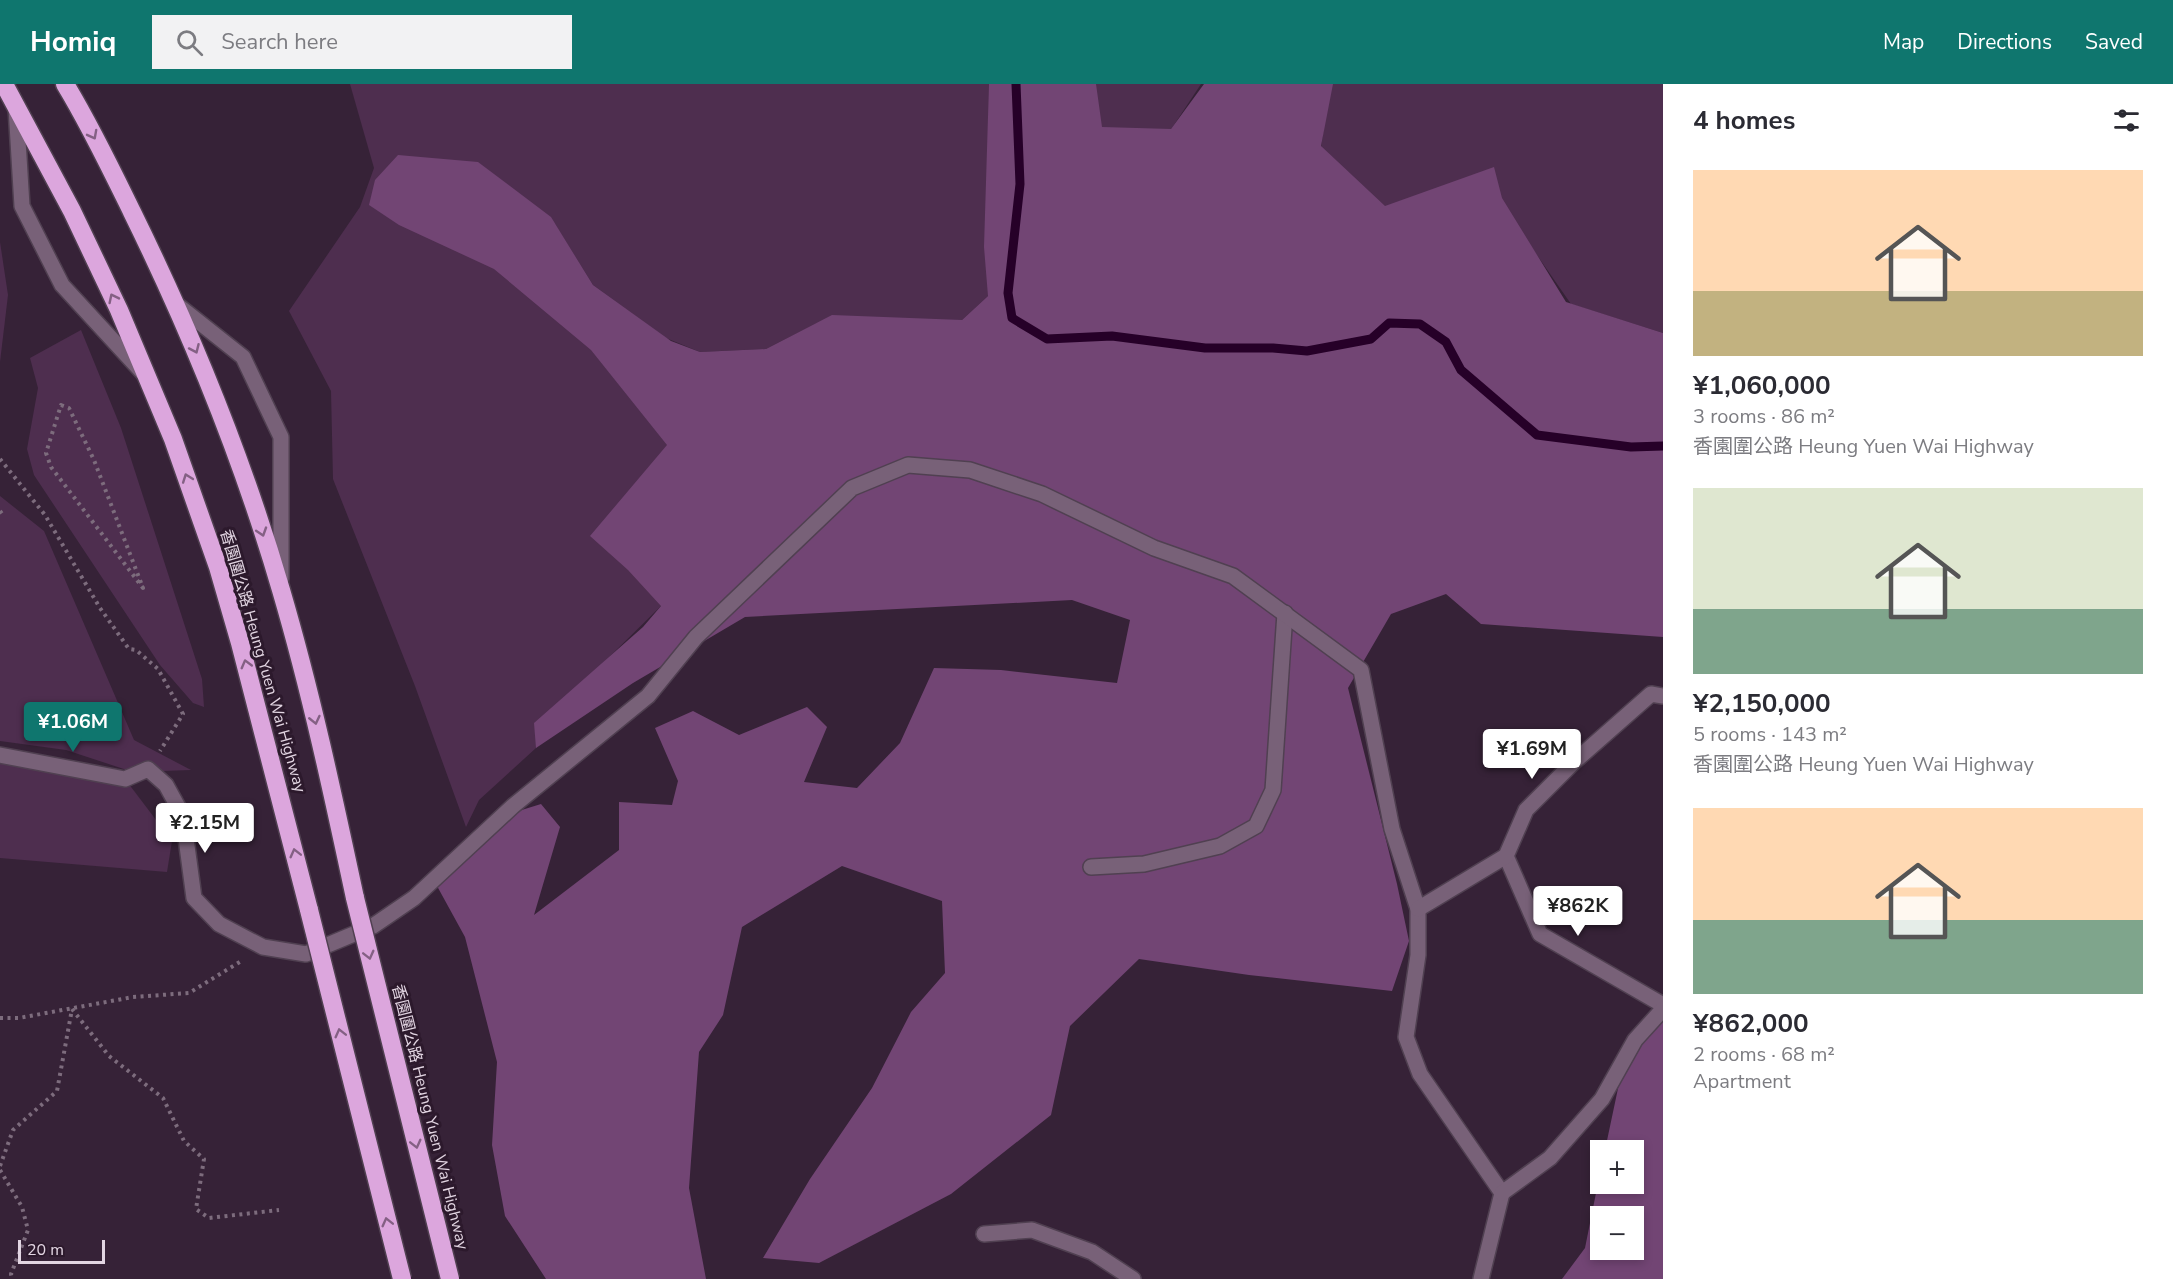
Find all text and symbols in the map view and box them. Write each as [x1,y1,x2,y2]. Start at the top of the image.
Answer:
search box [152,15,572,69]
text: Homiq [30,23,116,61]
icon: search [173,26,206,59]
text: Search here [221,27,338,57]
text: Map [1883,28,1924,56]
text: Directions [1957,28,2052,56]
text: Saved [2085,28,2143,56]
text: 4 homes [1693,103,1795,138]
icon: filters [2110,104,2143,137]
one-way arrow [86,129,97,140]
icon: home [1864,209,1972,317]
one-way arrow [109,293,121,304]
one-way arrow [188,343,200,354]
text: ¥1,060,000 [1693,368,1831,403]
text: 3 rooms · 86 m² [1693,403,1835,430]
text: 香園圍公路 Heung Yuen Wai Highway [1693,433,2034,460]
one-way arrow [182,473,195,484]
one-way arrow [255,526,267,537]
street label: 香園圍公路 Heung Yuen Wai Highway [215,527,311,796]
icon: home [1864,527,1972,635]
one-way arrow [241,659,253,670]
text: ¥2,150,000 [1693,686,1831,721]
pin: ¥1.06M [24,702,122,753]
text: ¥1.06M [38,708,108,735]
one-way arrow [308,714,321,724]
text: 5 rooms · 143 m² [1693,721,1847,748]
pin: ¥1.69M [1483,729,1581,780]
text: ¥1.69M [1497,735,1567,762]
text: 香園圍公路 Heung Yuen Wai Highway [1693,751,2034,778]
pin: ¥2.15M [156,803,254,854]
text: ¥2.15M [170,809,240,836]
icon: home [1864,847,1972,955]
one-way arrow [290,848,303,858]
pin: ¥862K [1536,886,1620,937]
text: ¥862K [1547,892,1609,919]
one-way arrow [362,950,375,960]
street label: 香園圍公路 Heung Yuen Wai Highway [386,982,474,1253]
text: ¥862,000 [1693,1006,1809,1041]
one-way arrow [335,1028,348,1038]
text: 2 rooms · 68 m² [1693,1041,1835,1068]
text: Apartment [1693,1068,1791,1095]
one-way arrow [409,1139,422,1149]
map controls [1590,1140,1644,1260]
button: + [1590,1140,1644,1194]
button: − [1590,1206,1644,1260]
one-way arrow [382,1217,395,1227]
scale bar [18,1237,105,1264]
text: 20 m [27,1239,64,1261]

